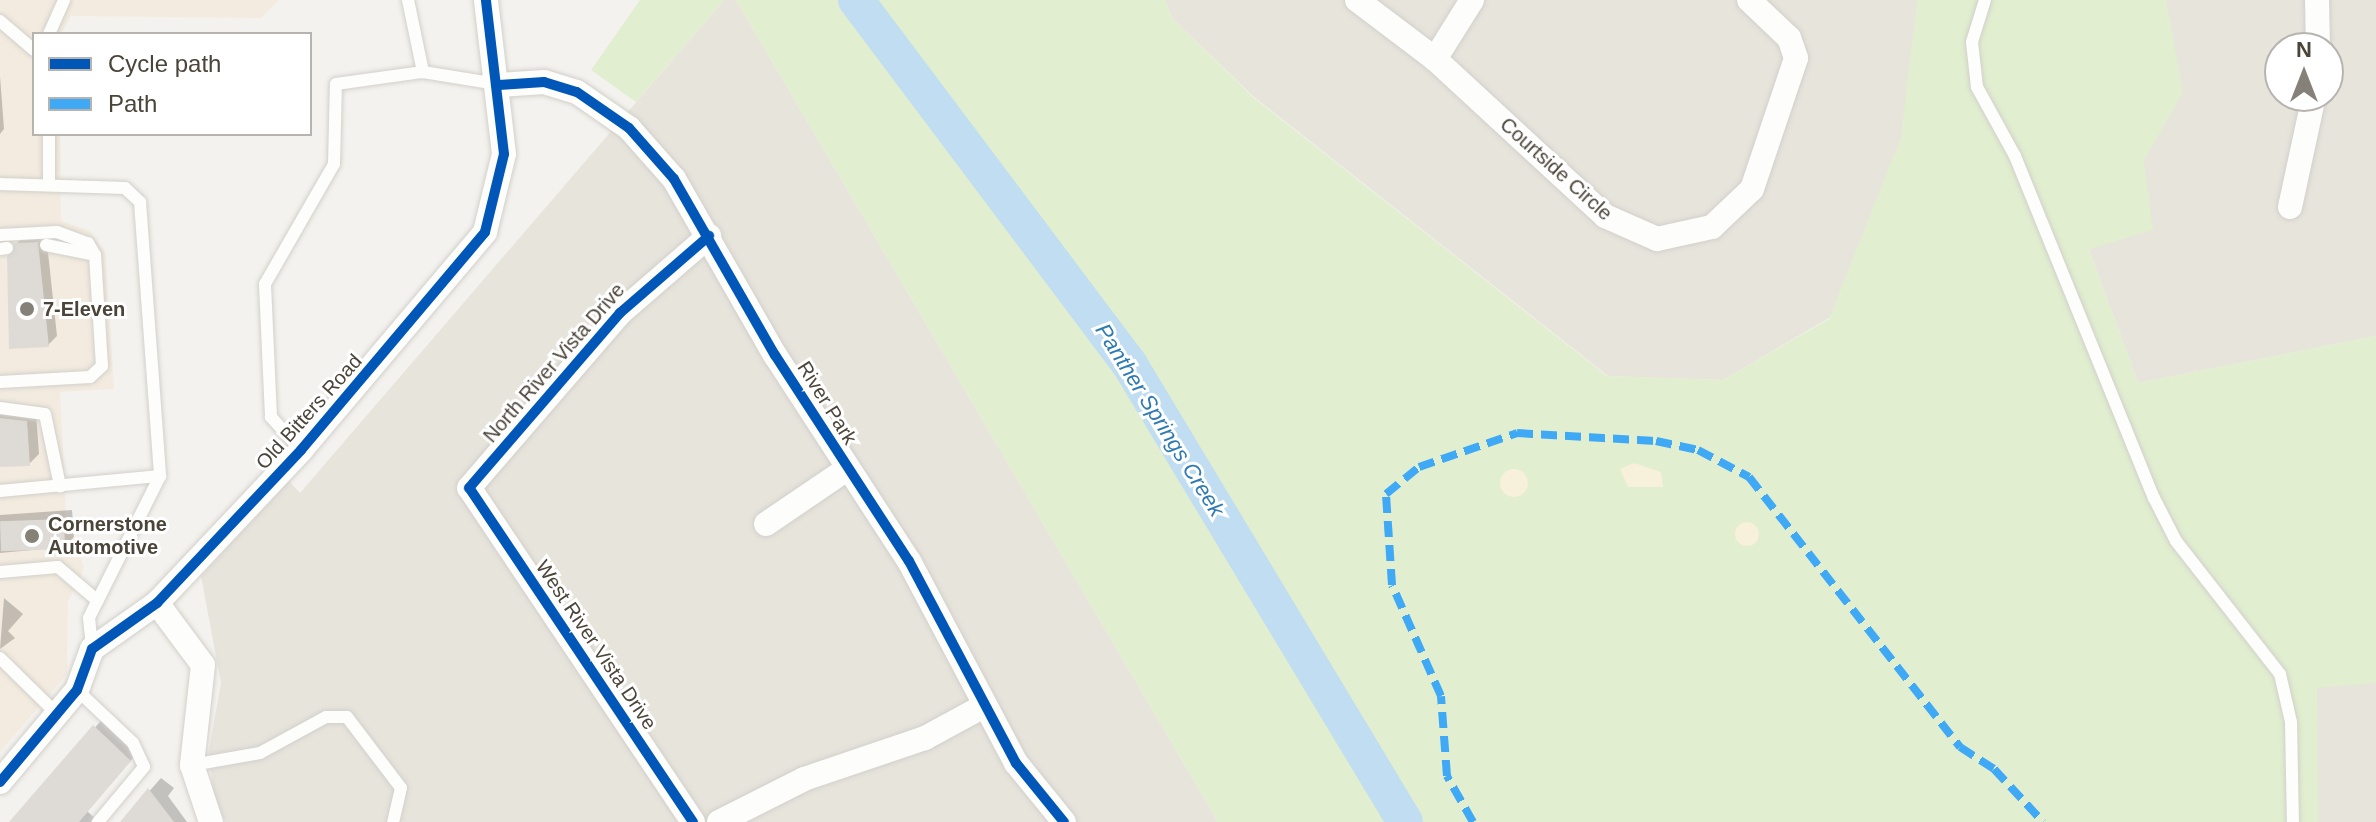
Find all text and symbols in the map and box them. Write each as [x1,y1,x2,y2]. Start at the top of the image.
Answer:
legend [32,32,312,136]
north arrow [2264,32,2344,112]
text: N [2296,37,2312,62]
text: Cycle path [108,50,221,77]
text: Path [108,90,157,117]
street label: Courtside Circle [1495,112,1617,226]
street label: North River Vista Drive [478,279,630,447]
place label: 7-Eleven [43,297,125,321]
marker: 7-Eleven [18,300,36,318]
water label: Panther Springs Creek [1090,319,1230,521]
street label: Old Bitters Road [251,349,367,475]
street label: River Park [792,357,862,449]
place label: Cornerstone Automotive [48,512,167,559]
marker: Cornerstone Automotive [23,527,41,545]
street label: West River Vista Drive [530,556,662,734]

